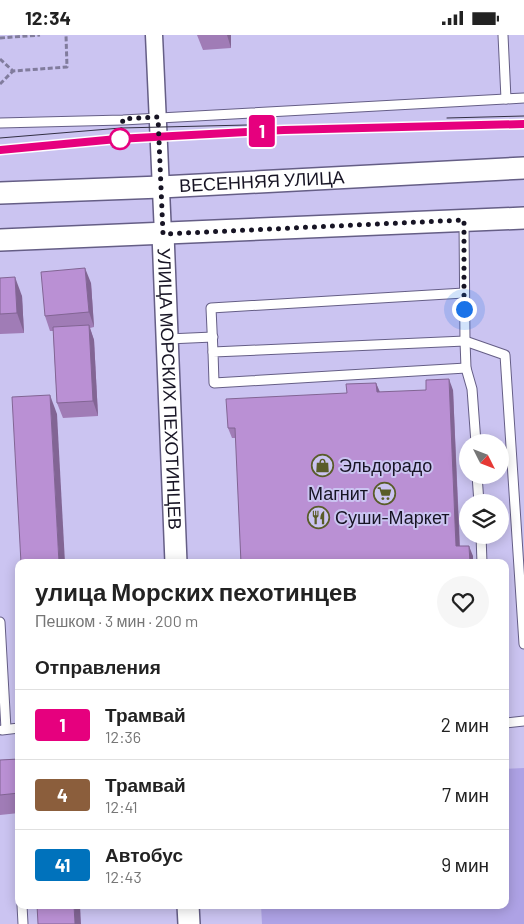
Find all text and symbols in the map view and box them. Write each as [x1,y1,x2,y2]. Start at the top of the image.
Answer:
text: 12:34 [25,6,71,29]
line badge: 1 [246,115,278,147]
text: 1 [259,120,265,142]
unlabelled marker [109,128,131,150]
street label: ВЕСЕННЯЯ УЛИЦА [178,165,345,196]
street label: УЛИЦА МОРСКИХ ПЕХОТИНЦЕВ [154,247,187,530]
your location [452,297,477,322]
north arrow [459,434,509,484]
map controls [459,434,509,544]
shop icon: Эльдорадо [311,454,335,478]
place label: Эльдорадо [339,454,432,476]
place label: Магнит [308,482,368,504]
supermarket icon: Магнит [372,482,396,506]
button: layers [459,494,509,544]
restaurant icon: Суши-Маркет [307,506,331,530]
place label: Суши-Маркет [335,506,450,528]
button: heart [437,576,489,628]
text: улица Морских пехотинцев [35,577,357,606]
text: Пешком · 3 мин · 200 m [35,611,198,630]
text: Отправления [35,655,161,678]
text: Трамвай [105,703,186,726]
text: 2 мин [441,713,489,736]
text: 1 [59,714,66,736]
text: 12:36 [105,727,141,746]
text: Трамвай [105,773,186,796]
text: 7 мин [442,783,489,806]
text: 4 [57,784,68,806]
text: 12:41 [105,797,138,816]
text: Автобус [105,843,183,866]
text: 9 мин [441,853,489,876]
text: 41 [55,854,70,876]
text: 12:43 [105,867,142,886]

